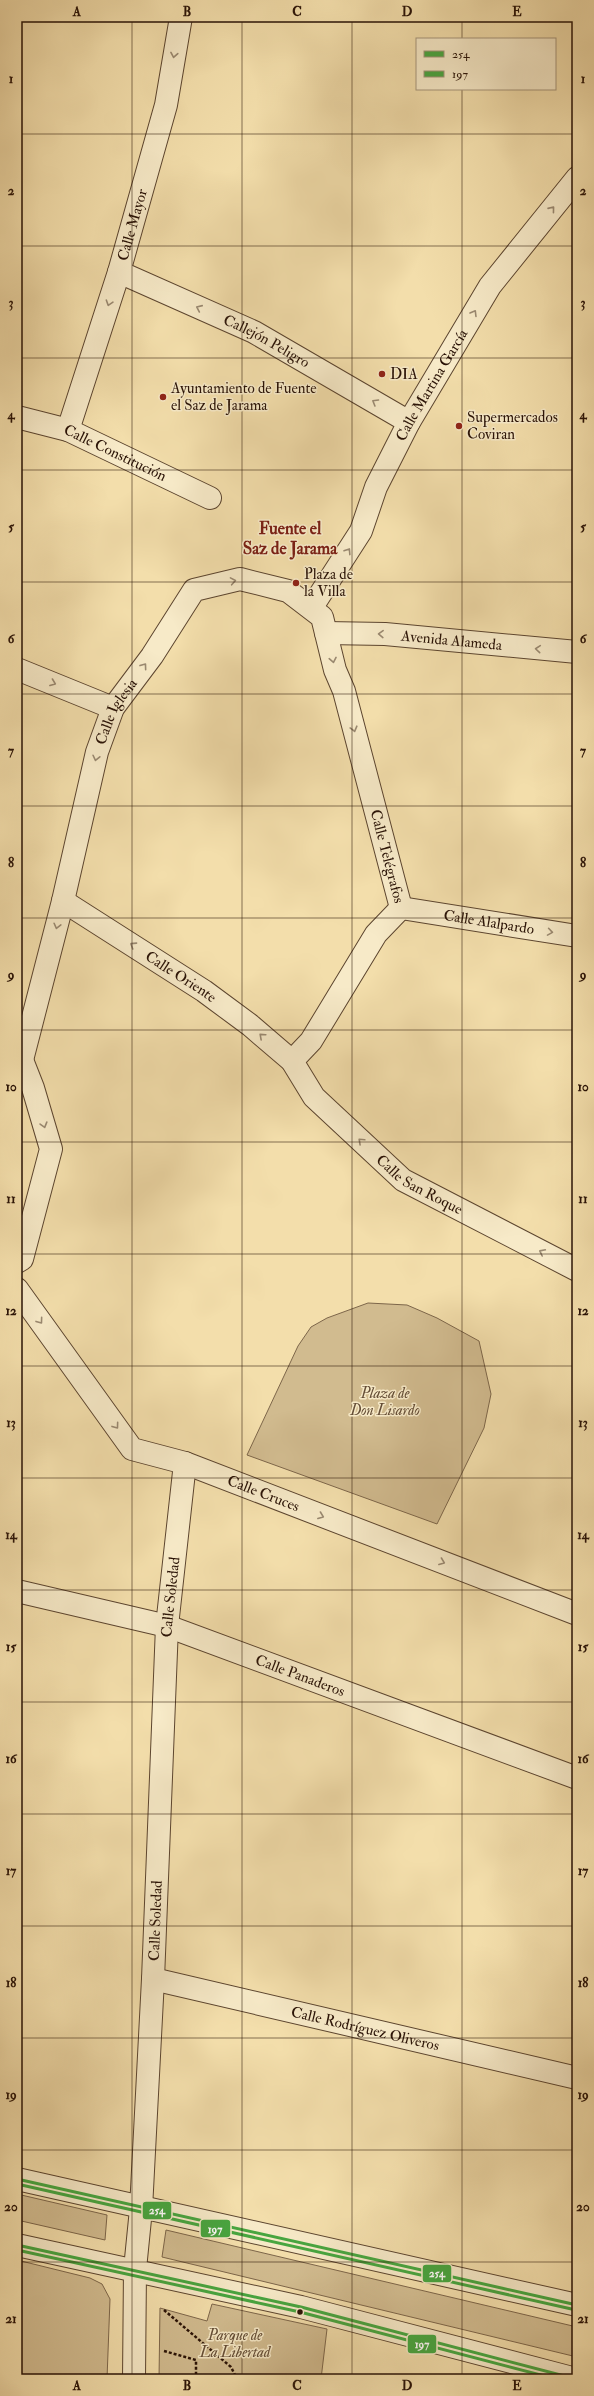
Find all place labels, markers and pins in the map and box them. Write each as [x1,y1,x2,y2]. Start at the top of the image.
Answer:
place label: DIA [390,365,418,384]
marker: DIA [377,369,387,379]
place label: Ayuntamiento de Fuente el Saz de Jarama [170,379,317,416]
marker: Ayuntamiento de Fuente el Saz de Jarama [158,392,168,402]
place label: Supermercados Coviran [467,408,558,444]
marker: Supermercados Coviran [454,421,464,431]
place label: Plaza de la Villa [304,565,353,601]
marker: Plaza de la Villa [291,578,301,588]
unlabelled marker [295,2307,305,2317]

